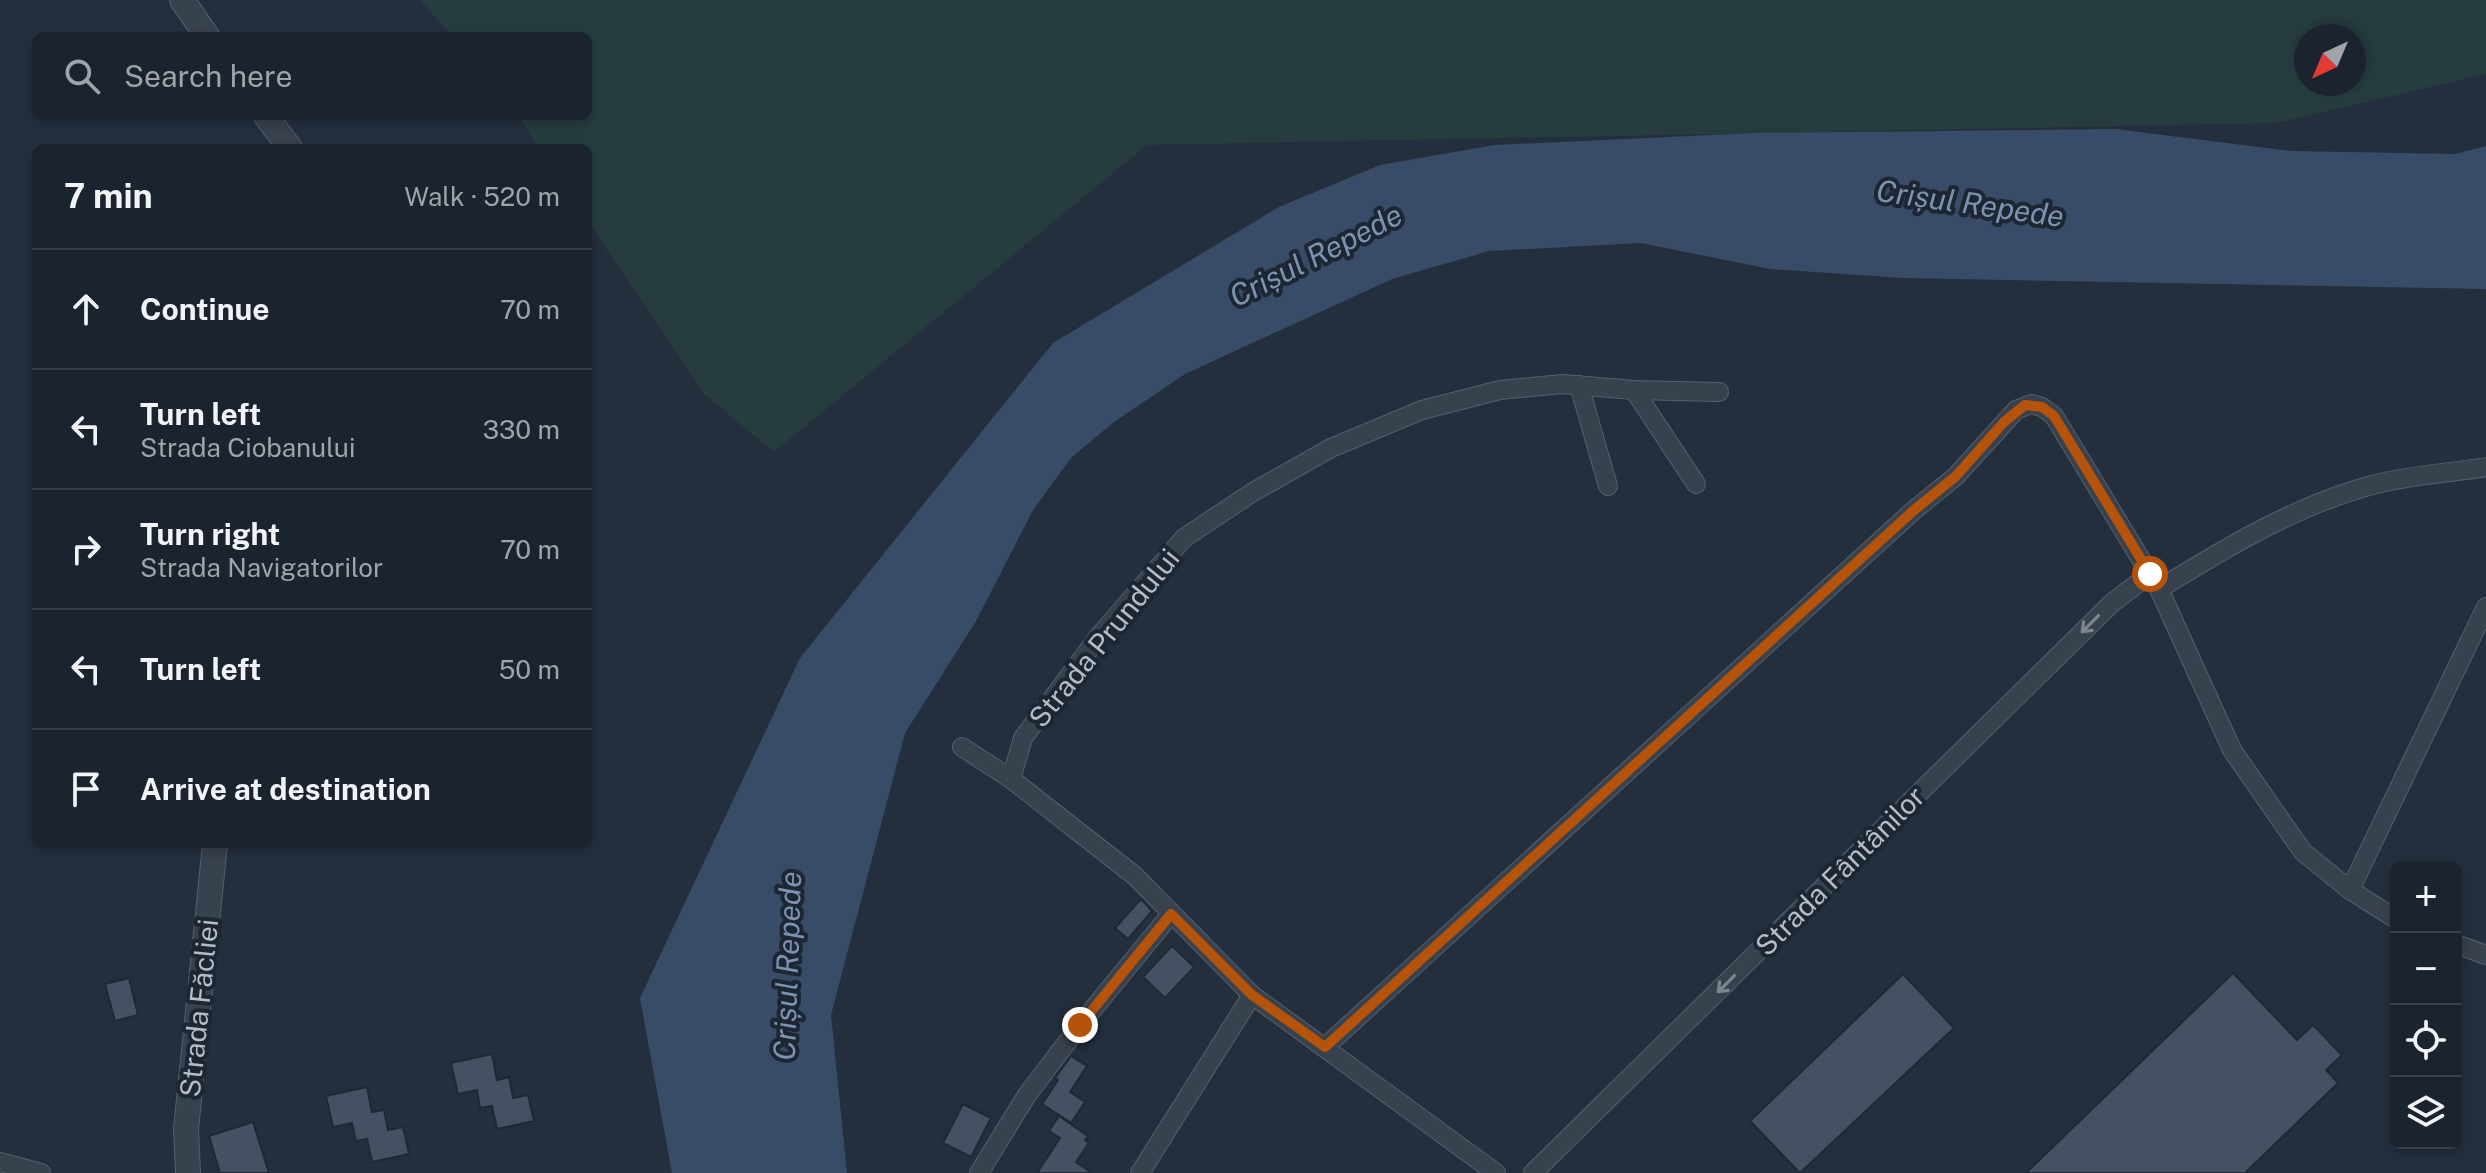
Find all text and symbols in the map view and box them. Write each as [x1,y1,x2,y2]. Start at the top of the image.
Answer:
north arrow [2294,24,2366,96]
search box [32,32,592,120]
icon: search [60,54,104,98]
text: Search here [124,58,292,94]
water label: Crișul Repede [1874,172,2066,234]
text: 7 min [64,176,153,216]
text: Walk · 520 m [404,181,560,212]
water label: Crișul Repede [1223,196,1408,314]
icon: ahead [64,287,108,331]
text: Continue [140,291,270,327]
text: 70 m [500,294,560,325]
text: Turn left [140,396,261,432]
icon: left [64,407,108,451]
text: 330 m [483,414,560,445]
text: Strada Ciobanului [140,432,355,463]
text: Turn right [140,516,280,552]
icon: right [64,527,108,571]
text: 70 m [500,534,560,565]
street label: Strada Prundului [1022,542,1186,734]
text: Strada Navigatorilor [140,552,383,583]
route start [2132,556,2168,592]
one-way arrow [2081,614,2100,633]
icon: left [64,647,108,691]
text: Turn left [140,651,261,687]
text: 50 m [499,654,560,685]
icon: arrive [64,767,108,811]
text: Arrive at destination [140,771,431,807]
street label: Strada Fântânilor [1748,779,1931,962]
map controls [2390,861,2462,1149]
button: + [2390,861,2462,933]
water label: Crișul Repede [766,871,808,1061]
street label: Strada Făcliei [173,917,224,1099]
button: − [2390,933,2462,1005]
one-way arrow [1716,974,1736,993]
button: locate [2390,1005,2462,1077]
route end [1062,1007,1098,1043]
button: layers [2390,1077,2462,1149]

